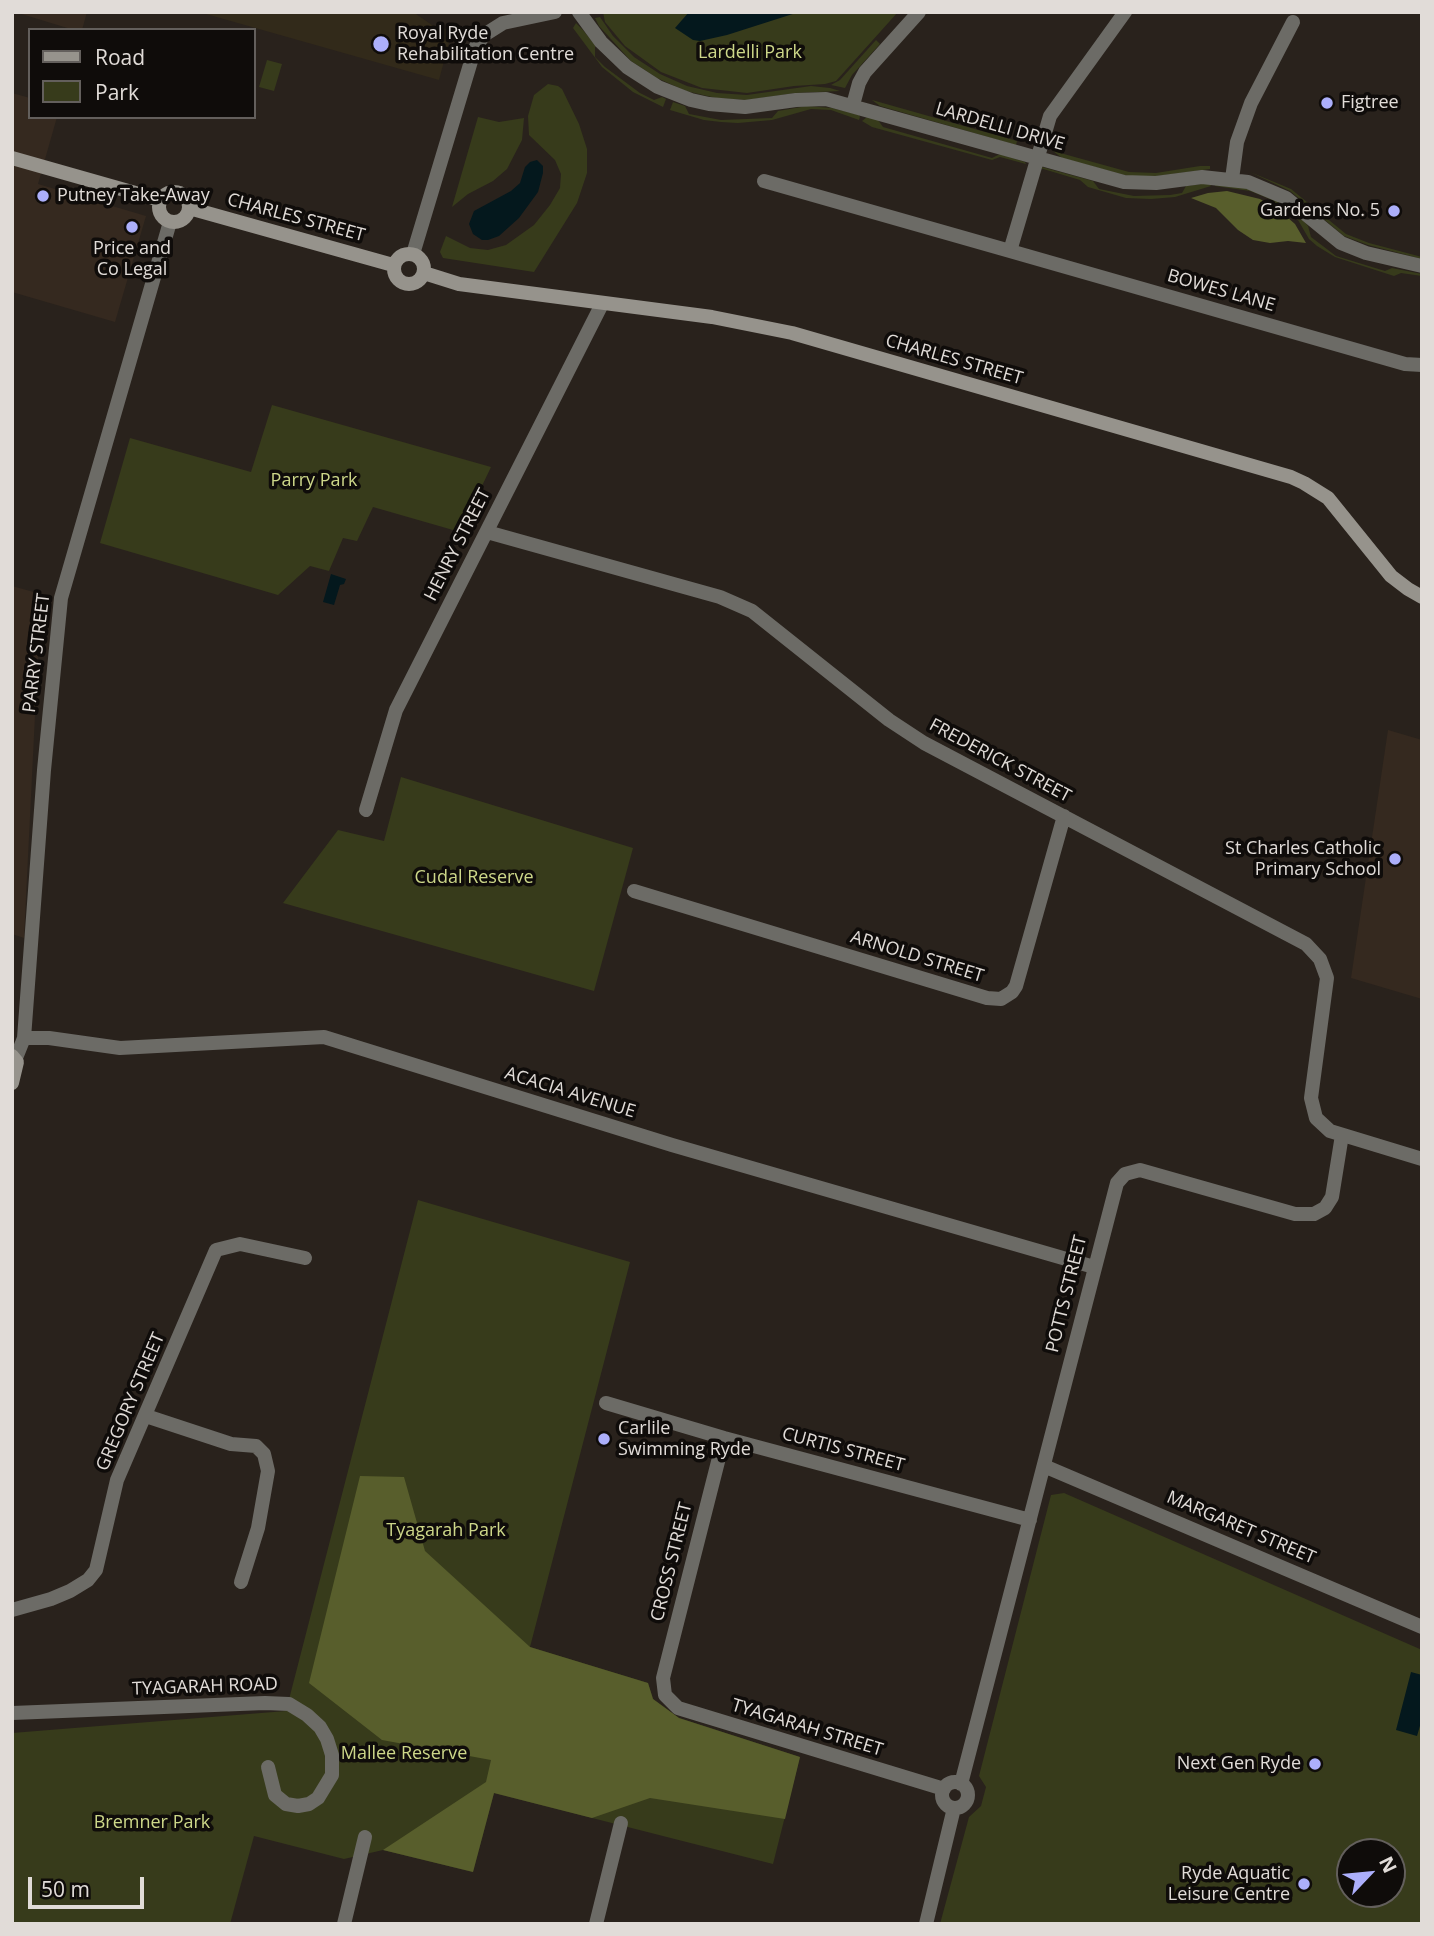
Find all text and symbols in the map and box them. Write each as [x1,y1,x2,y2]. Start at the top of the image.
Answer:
place label: Royal Ryde Rehabilitation Centre [397,23,574,66]
legend [28,28,256,119]
marker: Royal Ryde Rehabilitation Centre [371,34,391,54]
park label: Lardelli Park [698,42,802,64]
text: Road [95,43,145,71]
text: Park [95,78,139,106]
place label: Figtree [1341,92,1399,114]
marker: Figtree [1319,95,1335,111]
street label: LARDELLI DRIVE [933,98,1067,156]
place label: Putney Take-Away [57,185,210,207]
marker: Putney Take-Away [35,188,51,204]
street label: CHARLES STREET [225,189,367,247]
place label: Gardens No. 5 [1260,200,1380,222]
marker: Gardens No. 5 [1386,203,1402,219]
marker: Price and Co Legal [124,219,140,235]
place label: Price and Co Legal [93,238,171,280]
street label: BOWES LANE [1165,265,1277,317]
street label: CHARLES STREET [883,330,1025,390]
park label: Parry Park [271,470,357,492]
street label: HENRY STREET [420,485,496,605]
street label: PARRY STREET [19,592,55,714]
street label: FREDERICK STREET [925,715,1075,807]
place label: St Charles Catholic Primary School [1225,838,1381,880]
marker: St Charles Catholic Primary School [1387,851,1403,867]
park label: Cudal Reserve [415,867,533,889]
street label: ARNOLD STREET [848,926,986,988]
street label: ACACIA AVENUE [502,1063,638,1123]
street label: POTTS STREET [1042,1233,1092,1355]
street label: GREGORY STREET [92,1330,170,1474]
place label: Carlile Swimming Ryde [618,1418,751,1460]
street label: CURTIS STREET [779,1423,907,1477]
marker: Carlile Swimming Ryde [596,1431,612,1447]
street label: MARGARET STREET [1163,1487,1319,1569]
street label: CROSS STREET [647,1500,697,1624]
park label: Tyagarah Park [386,1520,506,1542]
street label: TYAGARAH ROAD [132,1674,278,1700]
street label: TYAGARAH STREET [729,1695,885,1761]
park label: Mallee Reserve [341,1743,467,1765]
place label: Next Gen Ryde [1177,1753,1301,1775]
marker: Next Gen Ryde [1307,1756,1323,1772]
park label: Bremner Park [94,1812,210,1834]
north arrow [1336,1838,1406,1908]
text: N [1373,1852,1403,1877]
scale bar [32,1862,147,1906]
place label: Ryde Aquatic Leisure Centre [1168,1863,1290,1906]
text: 50 m [41,1875,90,1903]
marker: Ryde Aquatic Leisure Centre [1296,1876,1312,1892]

